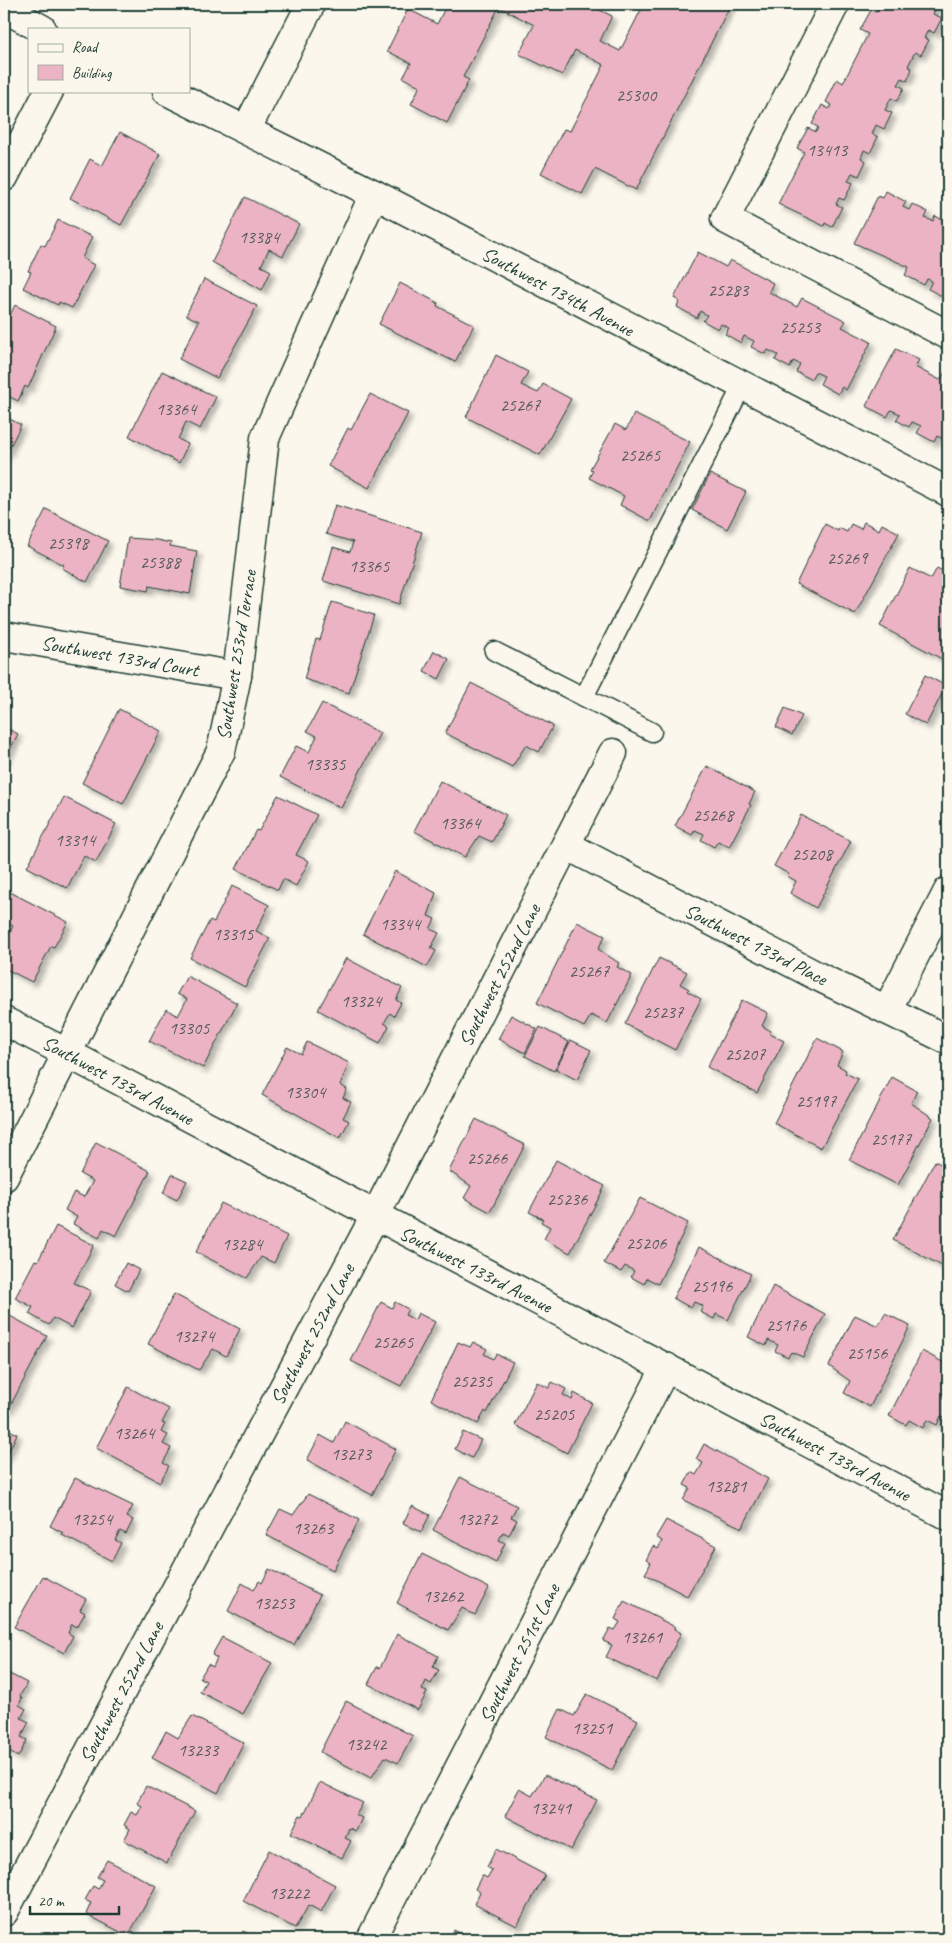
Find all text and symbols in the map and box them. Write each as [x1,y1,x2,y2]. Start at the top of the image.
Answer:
legend [28,28,190,92]
text: Road [72,38,99,57]
text: Building [72,64,112,83]
house number: 25300 [616,84,658,106]
house number: 13413 [807,139,849,161]
house number: 13384 [239,226,281,248]
street label: Southwest 134th Avenue [478,241,639,343]
house number: 25283 [708,279,750,301]
house number: 25253 [780,316,822,338]
house number: 25267 [500,394,541,416]
house number: 13364 [156,398,198,420]
house number: 25265 [620,444,661,466]
house number: 25398 [48,532,90,554]
house number: 25269 [827,547,869,569]
house number: 25388 [140,551,182,573]
house number: 13365 [349,555,390,577]
street label: Southwest 253rd Terrace [211,567,262,742]
street label: Southwest 133rd Court [39,630,203,683]
house number: 13335 [305,753,346,775]
house number: 25268 [693,804,735,826]
house number: 13364 [440,812,482,834]
house number: 13314 [55,829,97,851]
house number: 25208 [792,843,834,865]
street label: Southwest 133rd Place [680,898,833,992]
street label: Southwest 252nd Lane [453,899,547,1051]
house number: 13344 [380,913,422,935]
house number: 13315 [213,923,254,945]
house number: 25267 [569,960,610,982]
house number: 13324 [341,990,383,1012]
house number: 25237 [643,1001,684,1023]
house number: 13305 [169,1017,210,1039]
street label: Southwest 133rd Avenue [38,1030,199,1132]
house number: 25207 [725,1043,766,1065]
house number: 13304 [285,1081,327,1103]
house number: 25197 [796,1090,837,1112]
house number: 25177 [871,1128,912,1150]
house number: 25266 [467,1147,508,1169]
house number: 25236 [547,1188,588,1210]
street label: Southwest 133rd Avenue [395,1220,558,1319]
house number: 25206 [626,1232,667,1254]
house number: 13284 [222,1233,264,1255]
street label: Southwest 252nd Lane [265,1258,361,1409]
house number: 25196 [692,1275,733,1297]
house number: 25176 [766,1314,807,1336]
house number: 13274 [174,1325,216,1347]
house number: 25265 [373,1331,414,1353]
house number: 25156 [847,1342,888,1364]
house number: 25235 [452,1370,493,1392]
house number: 25205 [534,1403,575,1425]
street label: Southwest 133rd Avenue [755,1406,916,1508]
house number: 13264 [114,1422,156,1444]
house number: 13273 [331,1443,373,1465]
house number: 13281 [706,1475,747,1497]
house number: 13254 [72,1508,114,1530]
house number: 13272 [457,1508,499,1530]
house number: 13263 [293,1517,335,1539]
street label: Southwest 251st Lane [474,1578,566,1727]
house number: 13262 [423,1585,465,1607]
house number: 13253 [254,1592,296,1614]
street label: Southwest 252nd Lane [74,1616,170,1767]
house number: 13261 [622,1626,663,1648]
house number: 13251 [572,1717,613,1739]
house number: 13242 [346,1733,388,1755]
house number: 13233 [178,1739,220,1761]
house number: 13241 [531,1797,572,1819]
house number: 13222 [269,1882,311,1904]
scale bar [30,1883,119,1915]
text: 20 m [38,1892,65,1911]

